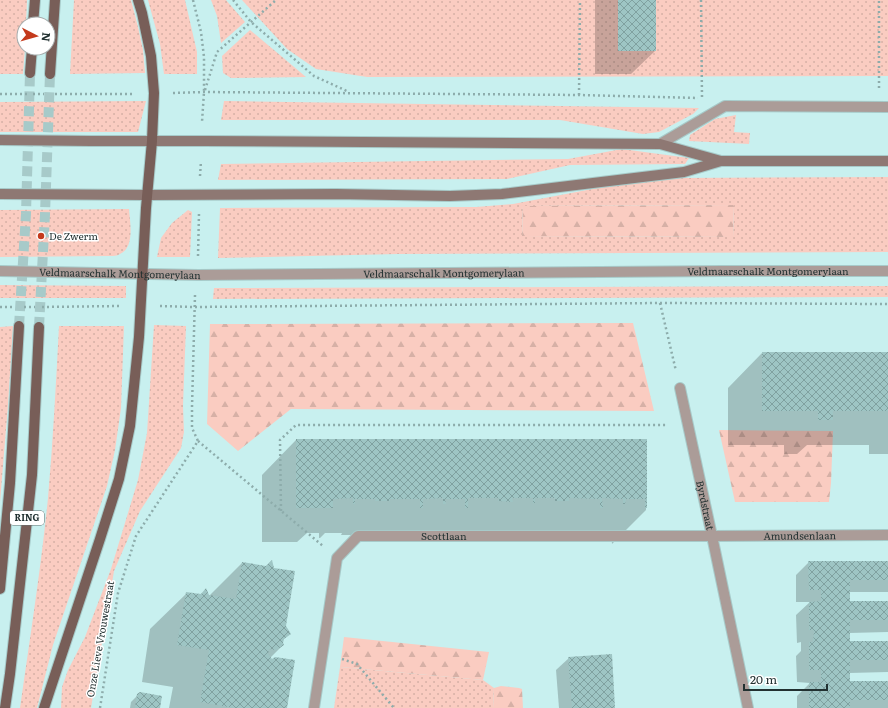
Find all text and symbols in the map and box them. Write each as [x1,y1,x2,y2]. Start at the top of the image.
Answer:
north arrow [16,16,56,56]
text: N [39,32,55,43]
place label: De Zwerm [49,228,98,243]
marker: De Zwerm [36,231,46,241]
street label: Veldmaarschalk Montgomerylaan [687,263,849,278]
street label: Veldmaarschalk Montgomerylaan [39,264,201,282]
street label: Veldmaarschalk Montgomerylaan [363,265,525,281]
street label: Byrdstraat [693,479,719,531]
road number: RING [10,511,44,525]
street label: Amundsenlaan [764,527,837,543]
street label: Scottlaan [421,528,467,543]
street label: Onze Lieve Vrouwestraat [82,579,117,698]
scale bar [744,666,827,692]
text: 20 m [750,670,777,688]

